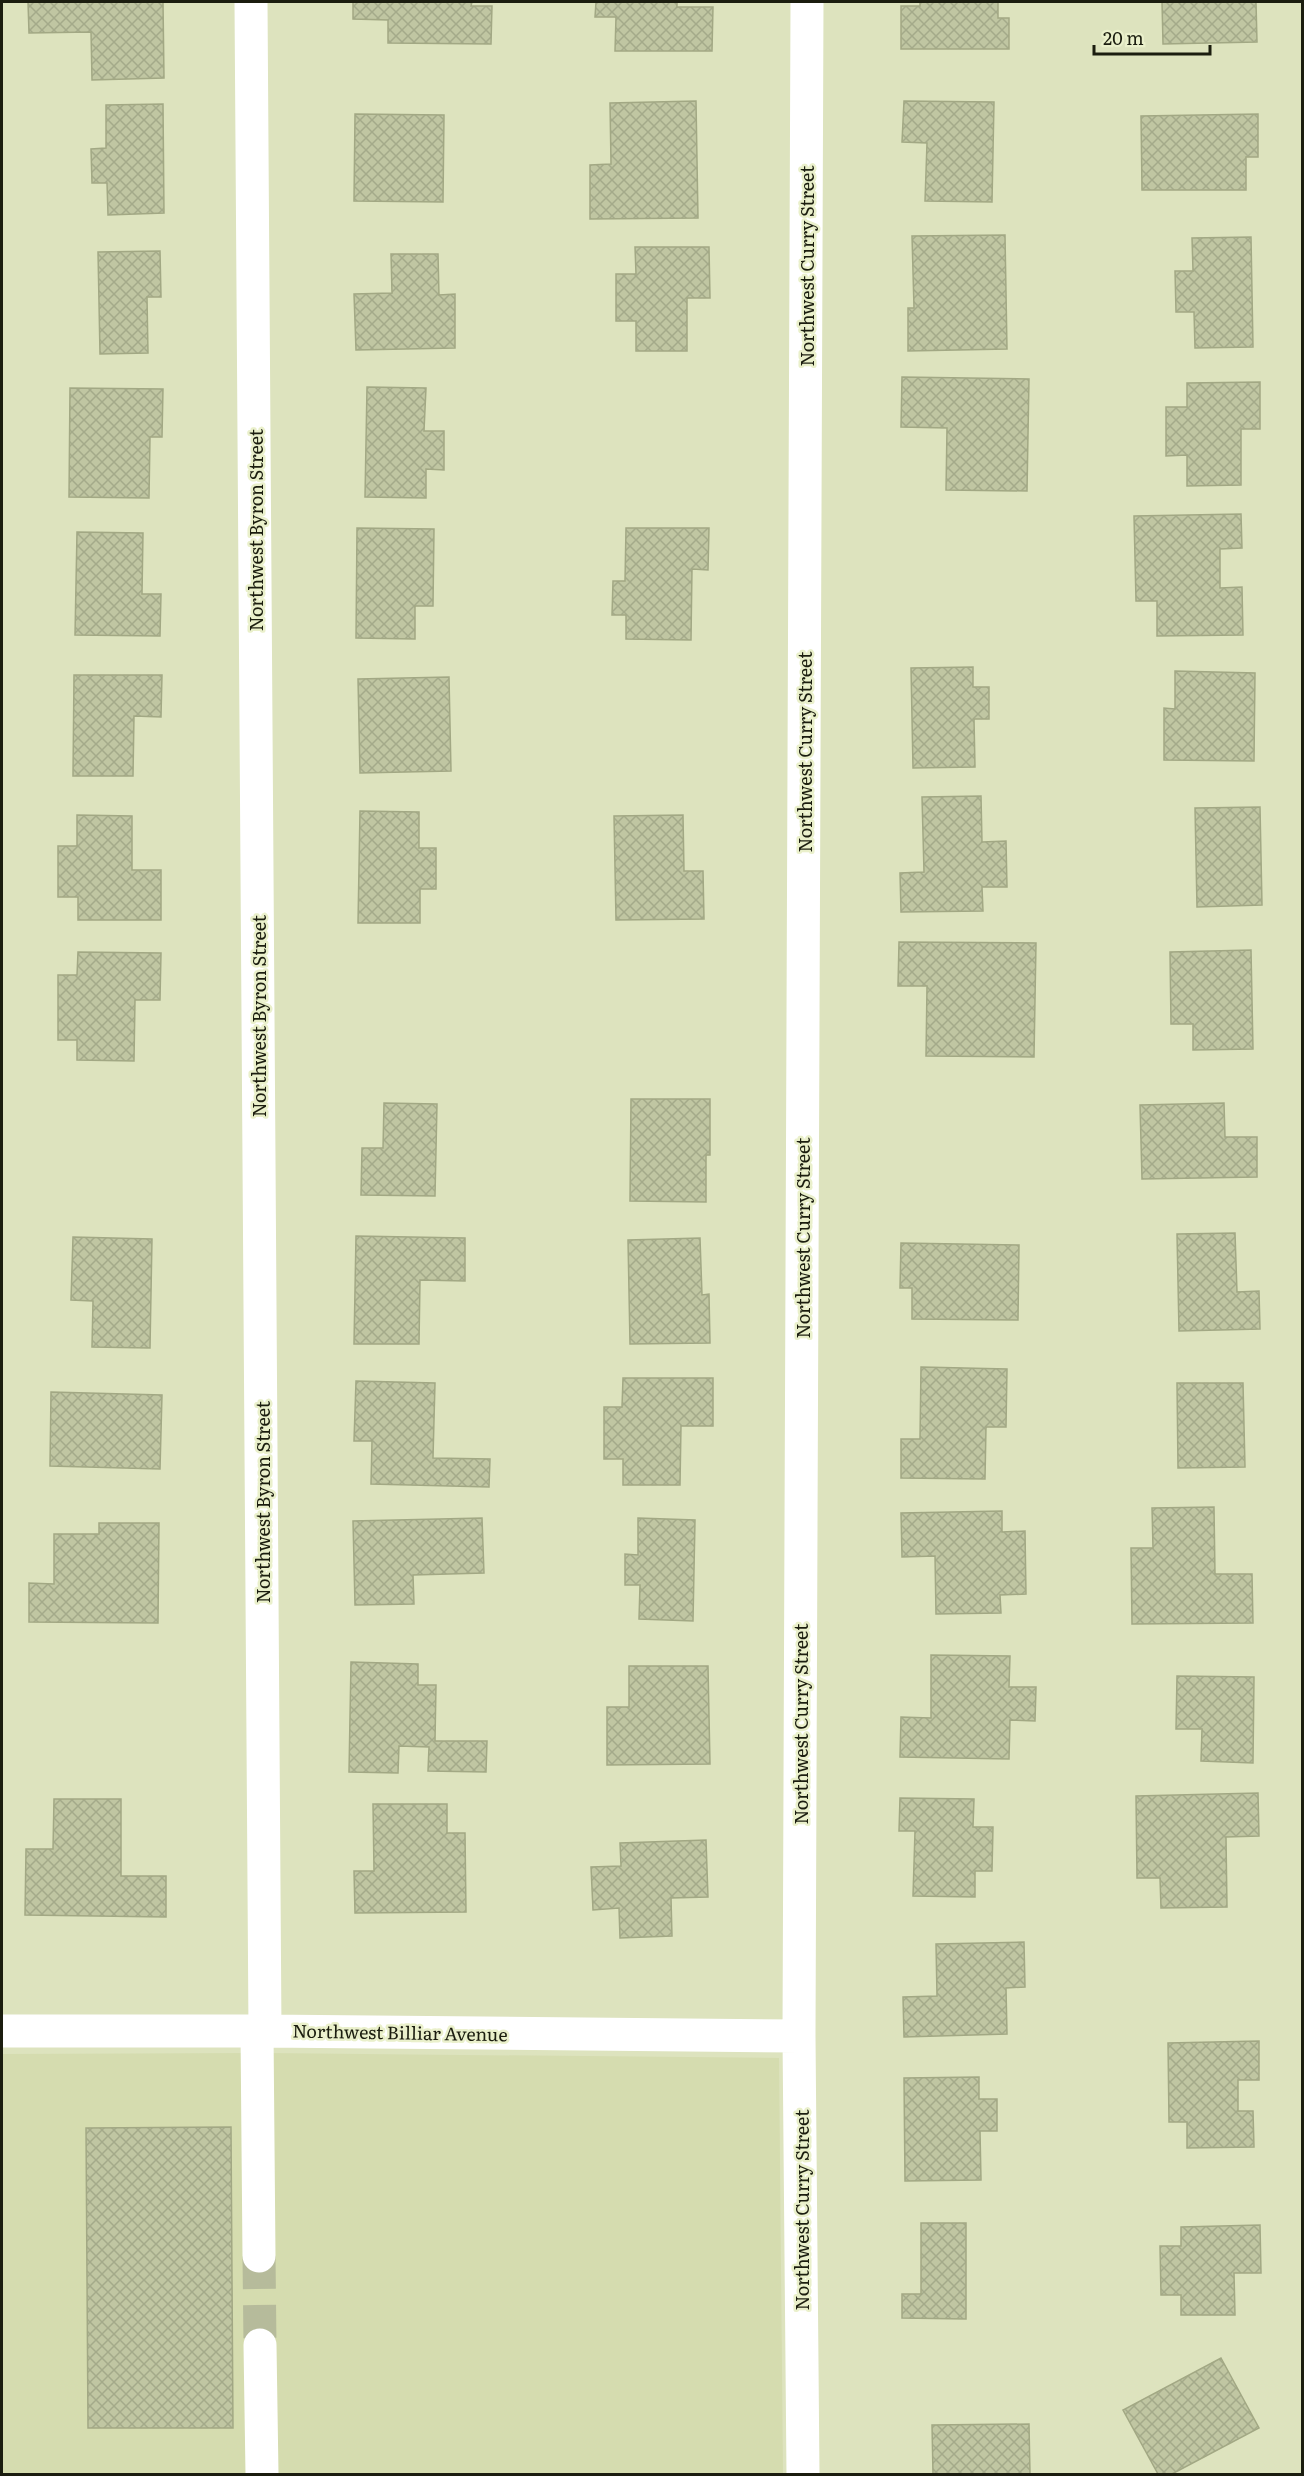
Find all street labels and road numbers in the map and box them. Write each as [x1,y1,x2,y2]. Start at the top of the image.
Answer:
street label: Northwest Curry Street [793,165,820,366]
street label: Northwest Byron Street [242,428,269,631]
street label: Northwest Curry Street [791,651,818,852]
street label: Northwest Byron Street [245,914,272,1117]
street label: Northwest Curry Street [789,1137,816,1338]
street label: Northwest Byron Street [249,1400,276,1603]
street label: Northwest Curry Street [787,1623,814,1824]
street label: Northwest Billiar Avenue [292,2017,508,2047]
street label: Northwest Curry Street [788,2109,815,2310]

